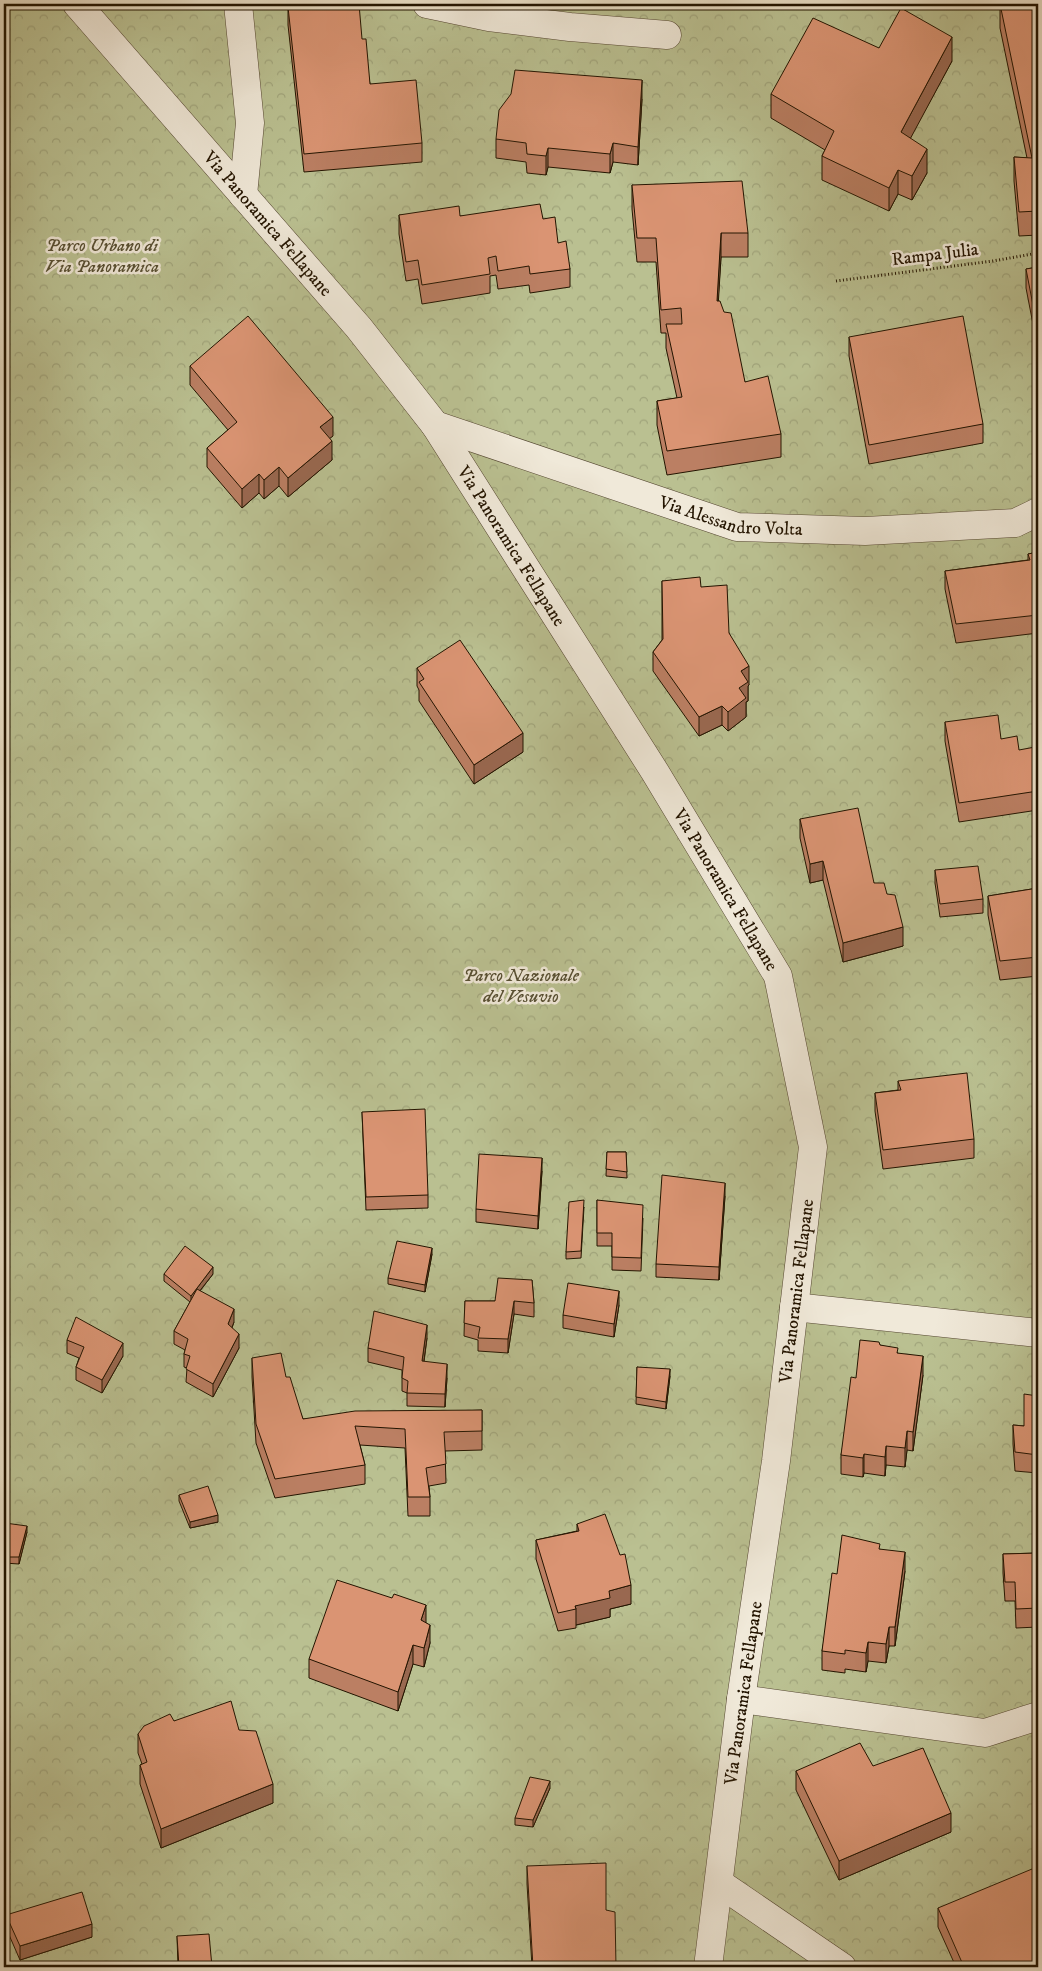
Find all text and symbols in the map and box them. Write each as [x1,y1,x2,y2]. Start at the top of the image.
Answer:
street label: Via Panoramica Fellapane [197,146,336,301]
park label: Parco Urbano di Via Panoramica [45,235,159,278]
street label: Rampa Julia [891,239,980,271]
street label: Via Panoramica Fellapane [451,461,570,631]
street label: Via Alessandro Volta [655,491,803,541]
street label: Via Panoramica Fellapane [667,804,782,975]
park label: Parco Nazionale del Vesuvio [463,965,580,1008]
street label: Via Panoramica Fellapane [775,1198,819,1385]
street label: Via Panoramica Fellapane [720,1600,768,1787]

